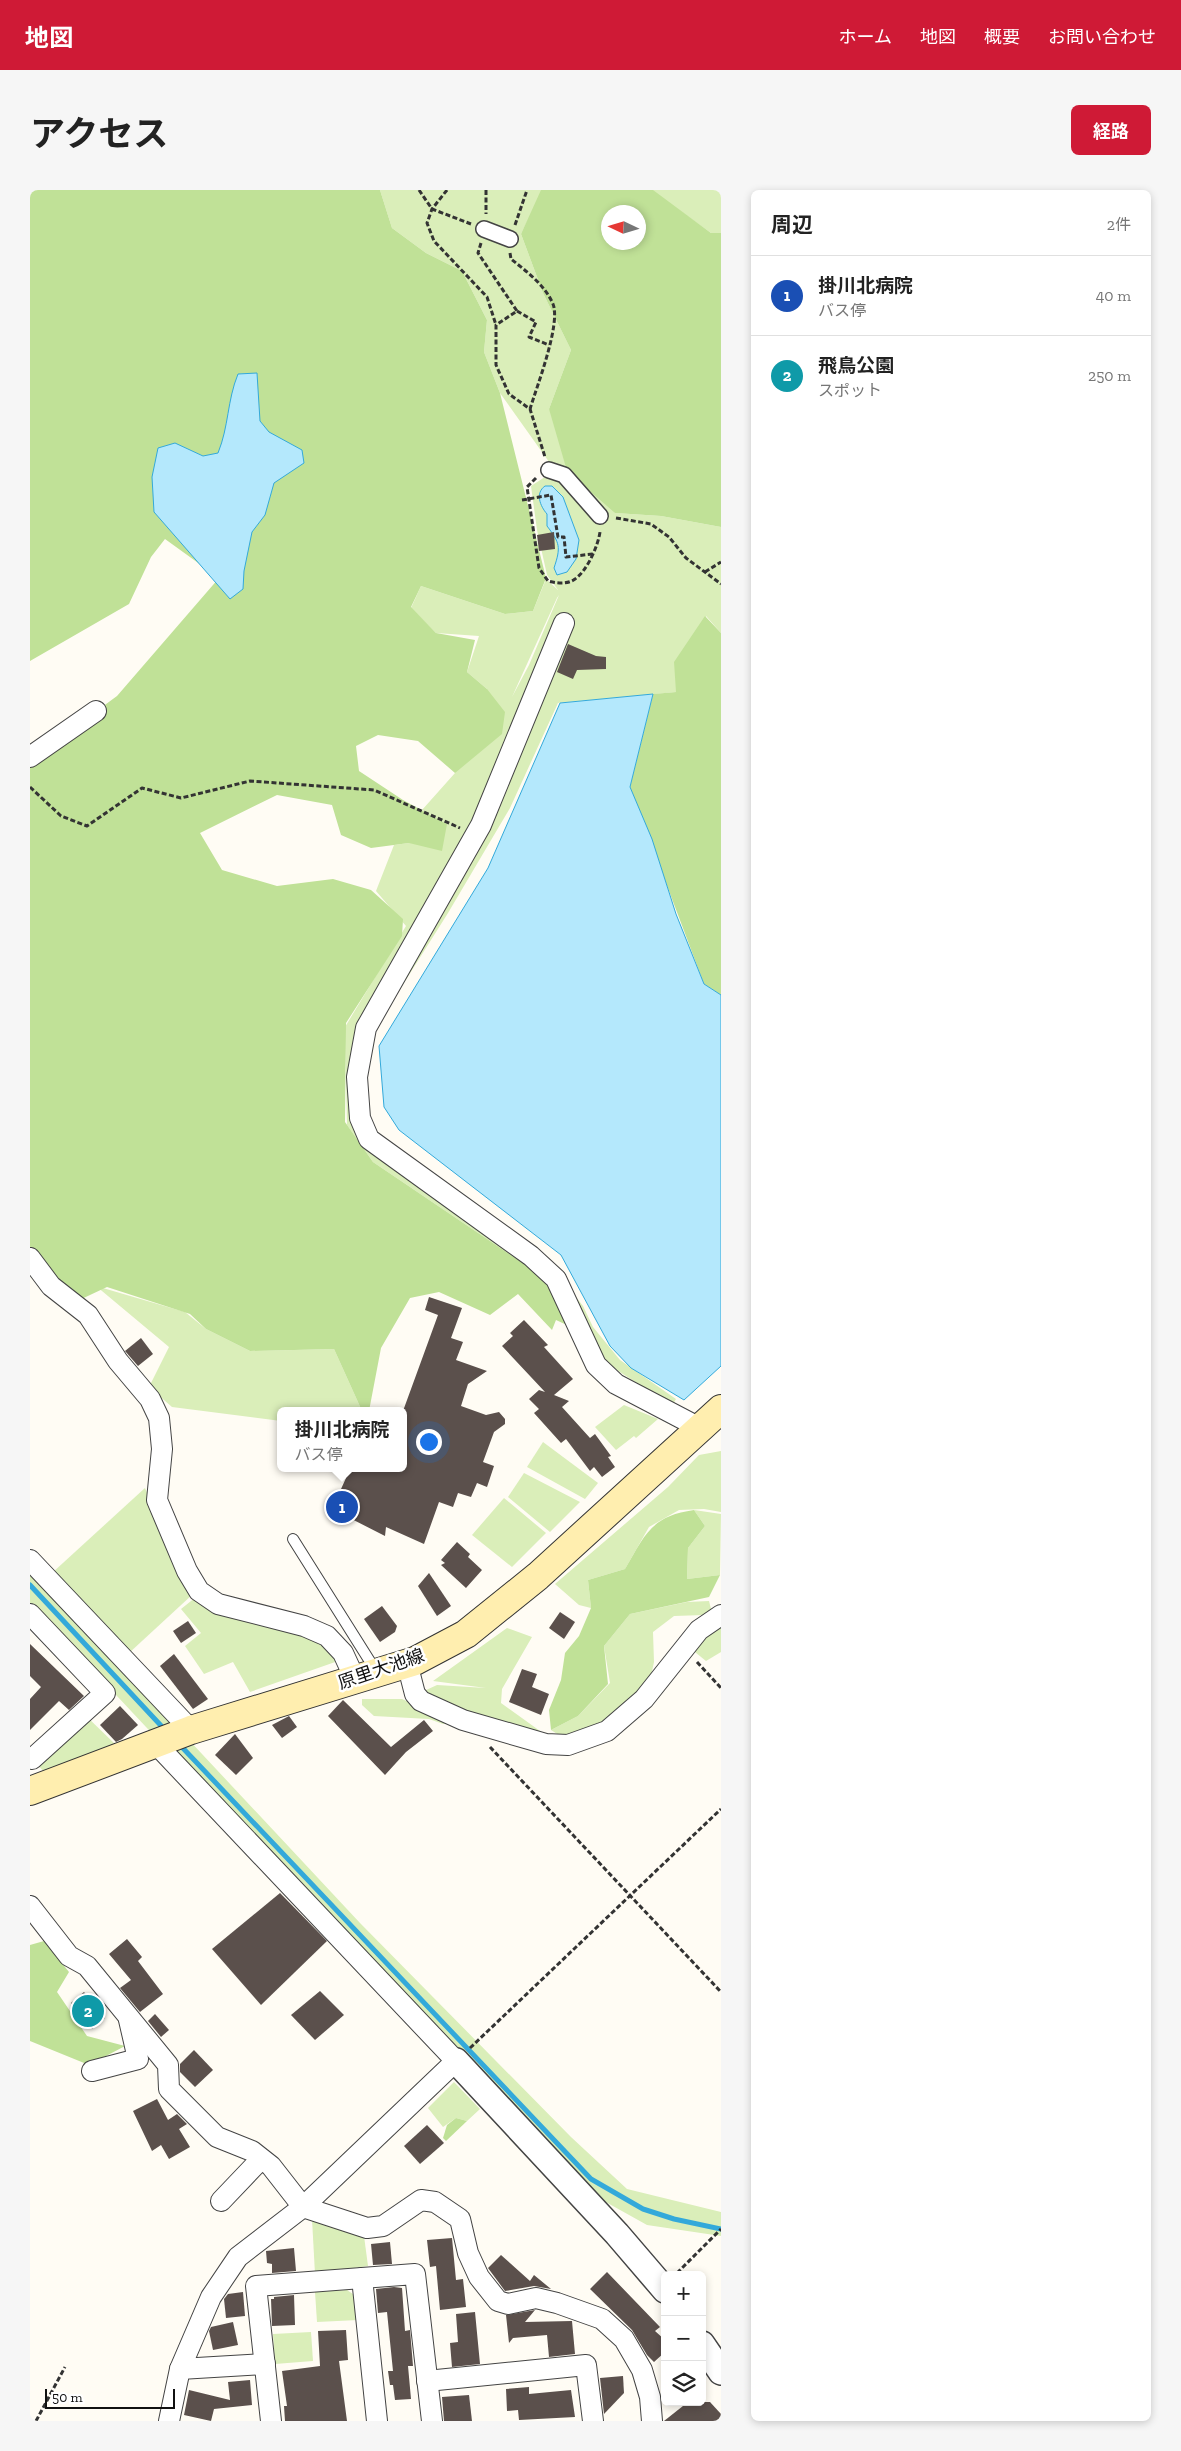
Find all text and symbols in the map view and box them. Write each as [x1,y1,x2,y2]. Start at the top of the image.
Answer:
text: 地図 [25,23,73,52]
text: ホーム [839,26,892,48]
text: 地図 [920,26,956,48]
text: 概要 [984,26,1020,48]
text: お問い合わせ [1048,26,1156,48]
button: 経路 [1071,105,1151,155]
text: アクセス [30,113,168,155]
north arrow [601,205,646,250]
text: 周辺 [771,212,813,237]
text: 2件 [1107,215,1131,234]
text: 掛川北病院 [818,274,913,297]
text: 1 [784,286,790,305]
text: 40 m [1096,286,1131,305]
text: バス停 [818,301,866,320]
text: 飛鳥公園 [818,354,894,377]
text: 2 [783,366,791,385]
text: 250 m [1088,366,1131,385]
text: スポット [818,381,882,400]
popup [277,1407,407,1472]
text: 掛川北病院 [294,1418,390,1441]
your location [416,1429,442,1455]
text: バス停 [294,1445,343,1464]
pin: 1 [326,1488,358,1526]
street label: 原里大池線 [335,1644,427,1694]
pin: 2 [72,1992,104,2030]
map controls [661,2271,706,2406]
button: + [661,2271,706,2316]
button: − [661,2316,706,2361]
button: layers [661,2361,706,2406]
scale bar [45,2386,175,2409]
text: 50 m [52,2389,83,2406]

